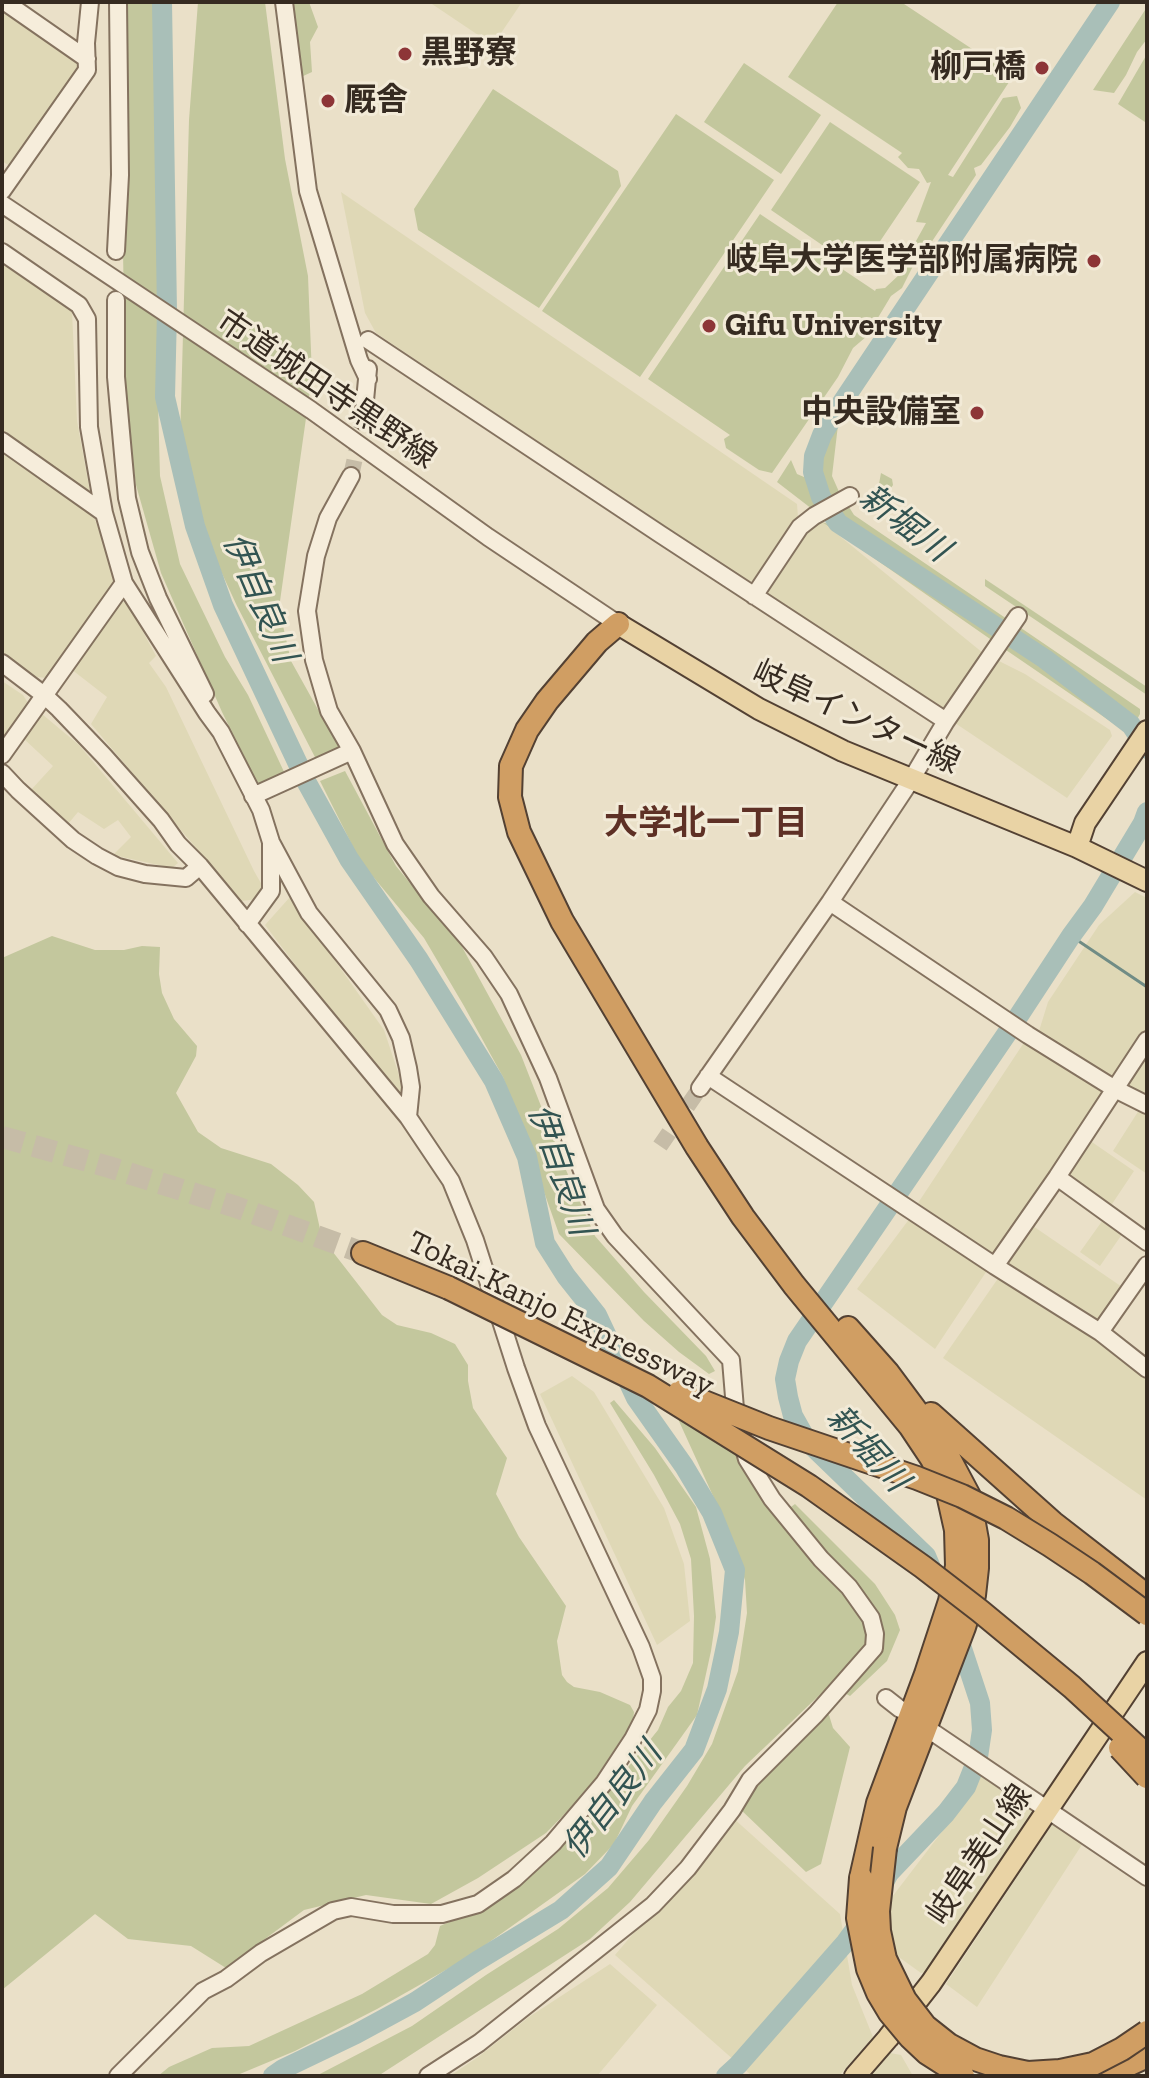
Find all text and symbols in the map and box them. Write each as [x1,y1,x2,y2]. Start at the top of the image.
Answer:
place label: 黒野寮 [421,35,517,73]
marker: 黒野寮 [396,45,414,63]
place label: 柳戸橋 [930,49,1026,87]
marker: 柳戸橋 [1033,59,1051,77]
place label: 厩舎 [344,82,408,120]
marker: 厩舎 [319,92,337,110]
place label: 岐阜大学医学部附属病院 [726,242,1078,280]
marker: 岐阜大学医学部附属病院 [1085,252,1103,270]
street label: 市道城田寺黒野線 [209,303,443,477]
place label: Gifu University [725,307,942,345]
marker: Gifu University [700,317,718,335]
place label: 中央設備室 [801,394,961,432]
marker: 中央設備室 [968,404,986,422]
water label: 新堀川 [851,477,957,571]
water label: 伊自良川 [214,527,304,669]
street label: 岐阜インター線 [746,653,966,783]
district label: 大学北一丁目 [604,804,808,844]
water label: 伊自良川 [519,1099,601,1241]
street label: Tokai-Kanjo Expressway [401,1223,721,1405]
water label: 新堀川 [818,1397,916,1501]
water label: 伊自良川 [555,1735,671,1867]
street label: 岐阜美山線 [919,1778,1041,1932]

